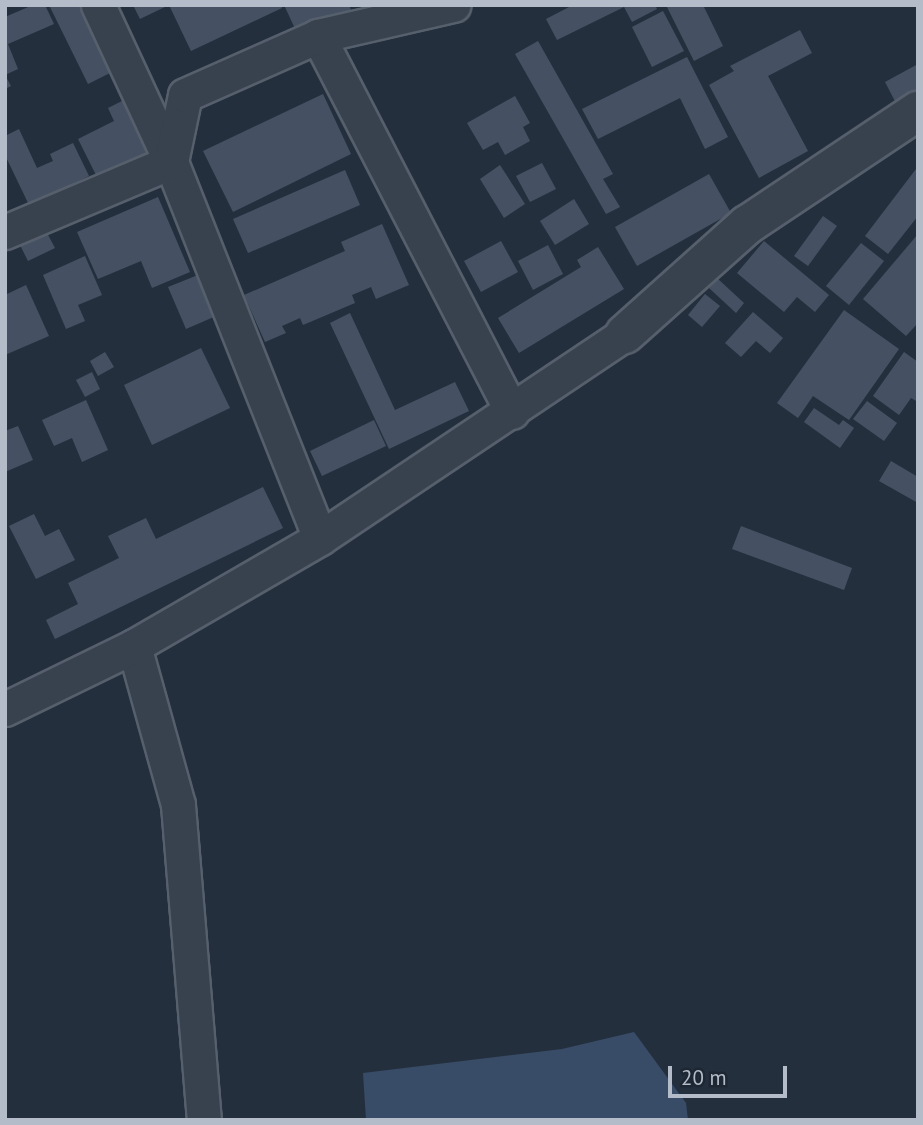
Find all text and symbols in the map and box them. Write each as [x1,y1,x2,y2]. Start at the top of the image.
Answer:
scale bar [671,1052,790,1096]
text: 20 m [681,1064,727,1091]

